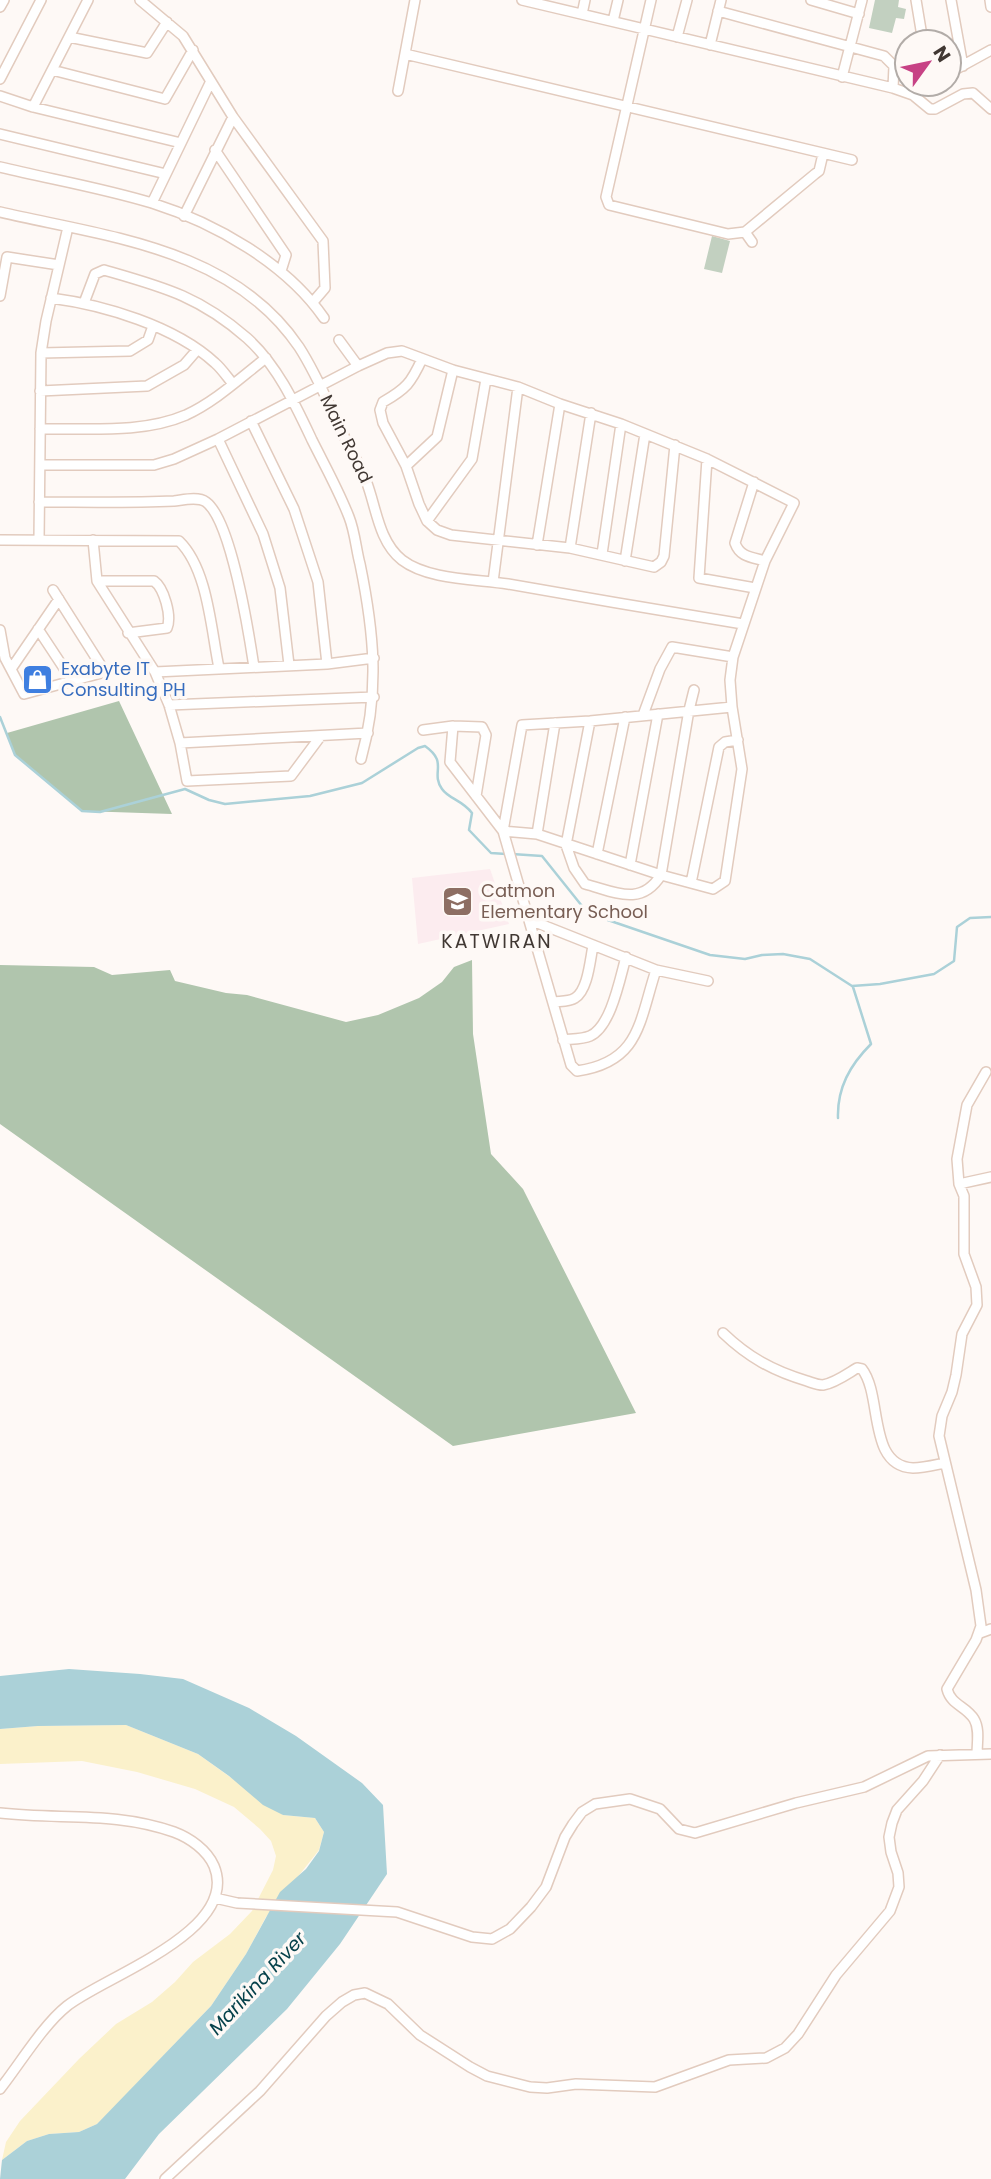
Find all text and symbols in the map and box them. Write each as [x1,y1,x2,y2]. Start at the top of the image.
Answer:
north arrow [893,28,963,98]
text: N [927,41,957,67]
street label: Main Road [314,391,379,487]
place label: Exabyte IT Consulting PH [61,656,186,702]
shop icon: Exabyte IT Consulting PH [21,662,55,696]
place label: Catmon Elementary School [481,878,648,924]
school or university icon: Catmon Elementary School [441,884,475,918]
district label: KATWIRAN [441,928,553,955]
water label: Marikina River [203,1925,313,2041]

